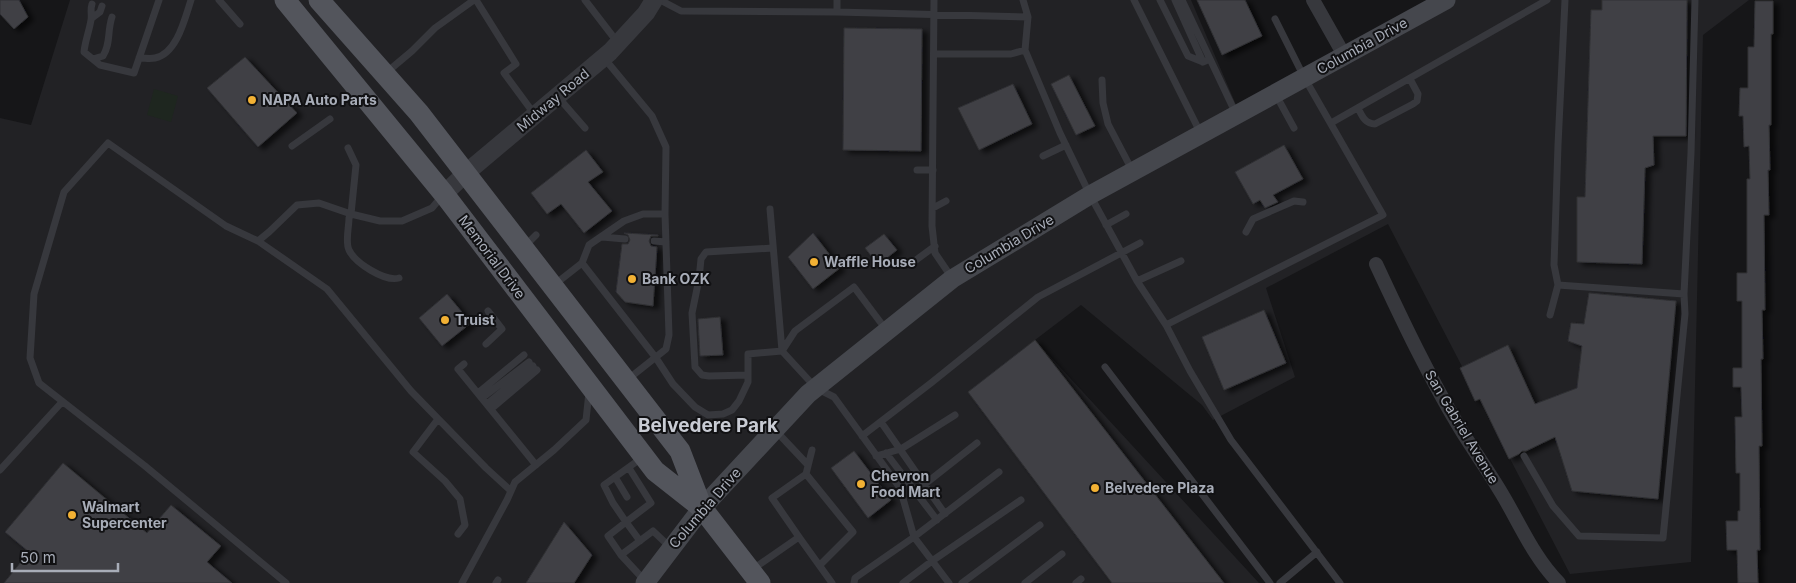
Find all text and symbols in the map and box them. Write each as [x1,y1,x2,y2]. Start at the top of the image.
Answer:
street label: Columbia Drive [1313,14,1410,77]
street label: Midway Road [513,64,592,135]
place label: NAPA Auto Parts [262,91,377,108]
marker: NAPA Auto Parts [246,94,258,106]
street label: Columbia Drive [961,210,1056,277]
street label: Memorial Drive [455,212,529,302]
place label: Waffle House [824,253,916,270]
marker: Waffle House [808,256,820,268]
place label: Bank OZK [642,270,710,287]
marker: Bank OZK [626,273,638,285]
place label: Truist [455,311,495,328]
marker: Truist [439,314,451,326]
street label: San Gabriel Avenue [1422,367,1503,487]
district label: Belvedere Park [638,414,778,437]
street label: Columbia Drive [665,464,744,551]
place label: Chevron Food Mart [871,467,940,500]
marker: Chevron Food Mart [855,478,867,490]
place label: Belvedere Plaza [1105,479,1214,496]
marker: Belvedere Plaza [1089,482,1101,494]
place label: Walmart Supercenter [82,498,167,531]
marker: Walmart Supercenter [66,509,78,521]
scale bar [12,540,119,572]
text: 50 m [20,548,56,567]

